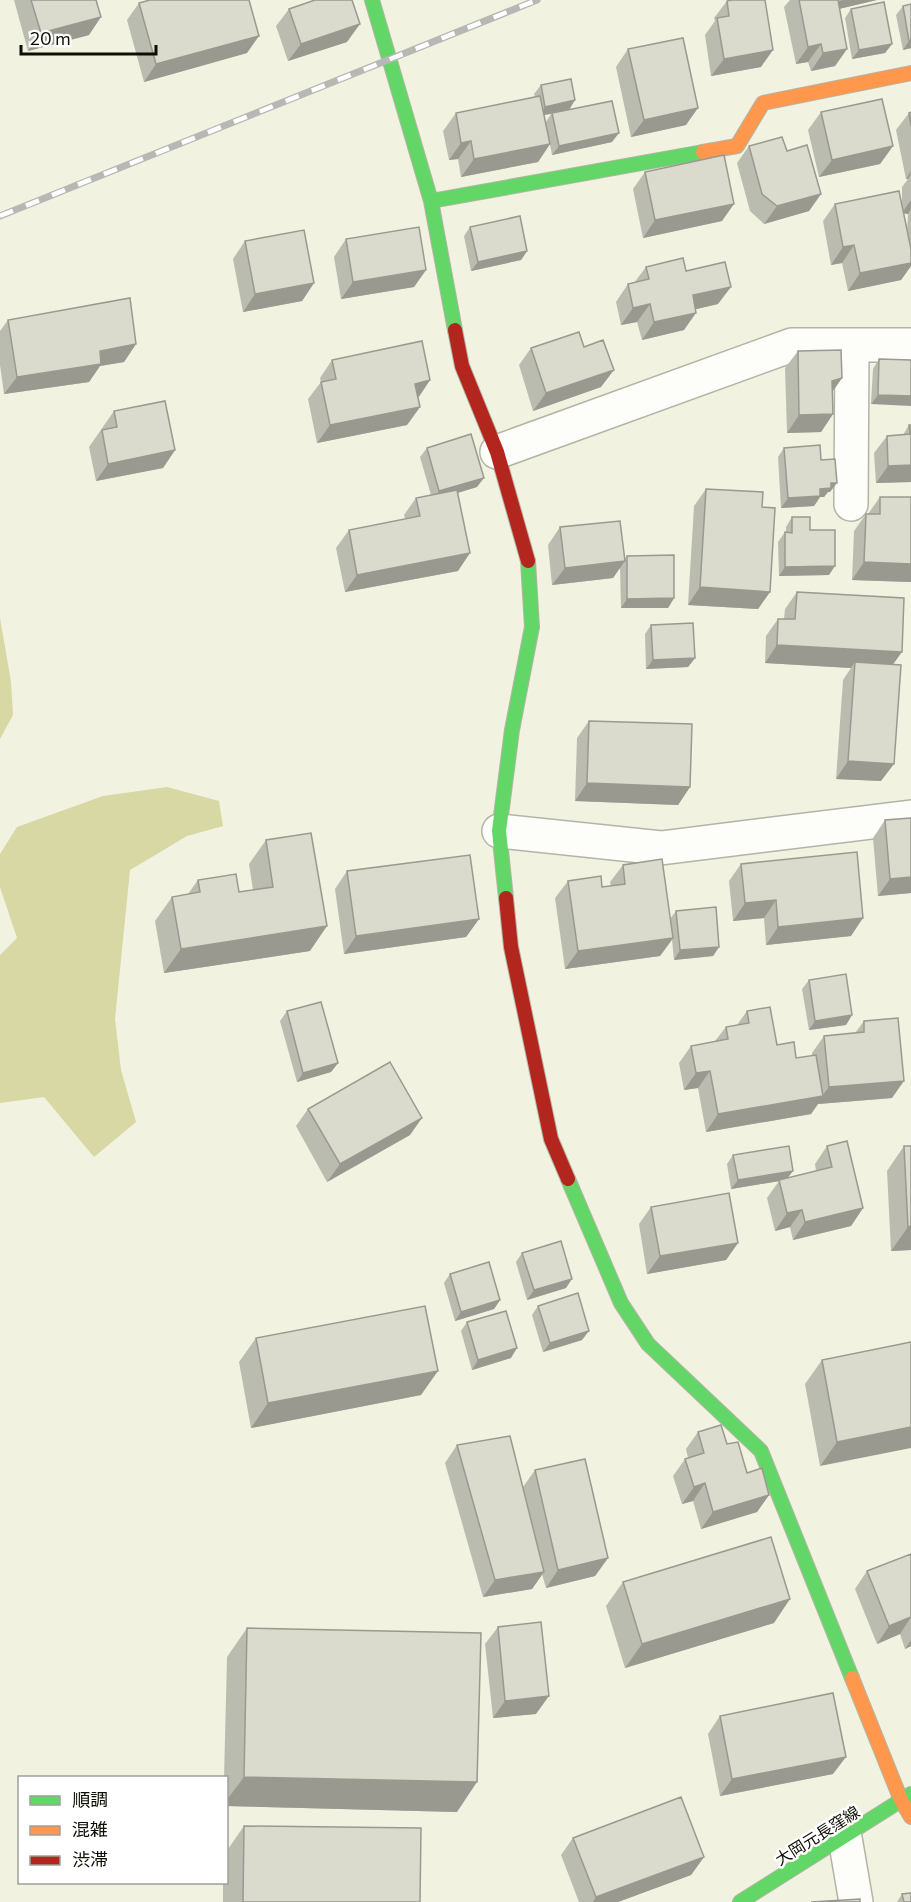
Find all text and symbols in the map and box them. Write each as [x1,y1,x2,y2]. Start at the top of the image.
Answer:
scale bar [21,18,156,56]
text: 20 m [30,27,71,49]
legend [18,1776,228,1884]
text: 順調 [72,1788,108,1810]
street label: 大岡元長窪線 [771,1802,863,1868]
text: 混雑 [72,1818,108,1840]
text: 渋滞 [72,1848,108,1870]

